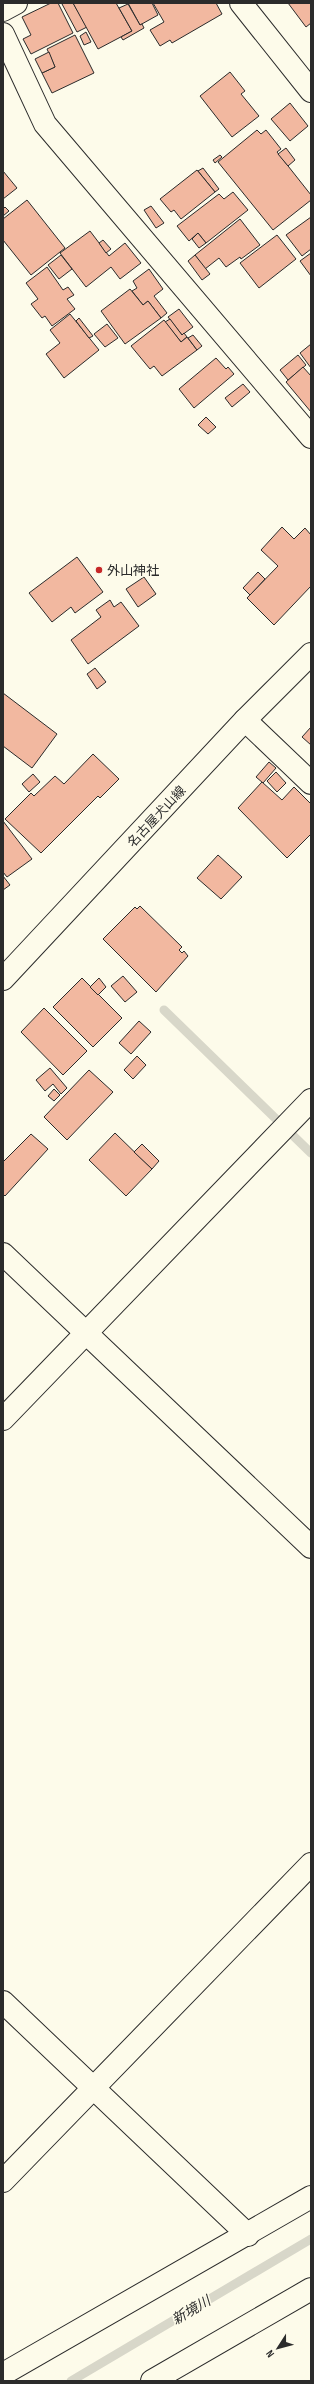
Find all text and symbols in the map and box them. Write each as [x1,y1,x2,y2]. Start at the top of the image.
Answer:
place label: 外山神社 [107,563,159,579]
marker: 外山神社 [94,565,104,575]
street label: 名古屋犬山線 [124,783,189,851]
water label: 新境川 [169,2291,215,2329]
north arrow [258,2328,298,2368]
text: N [263,2347,277,2360]

